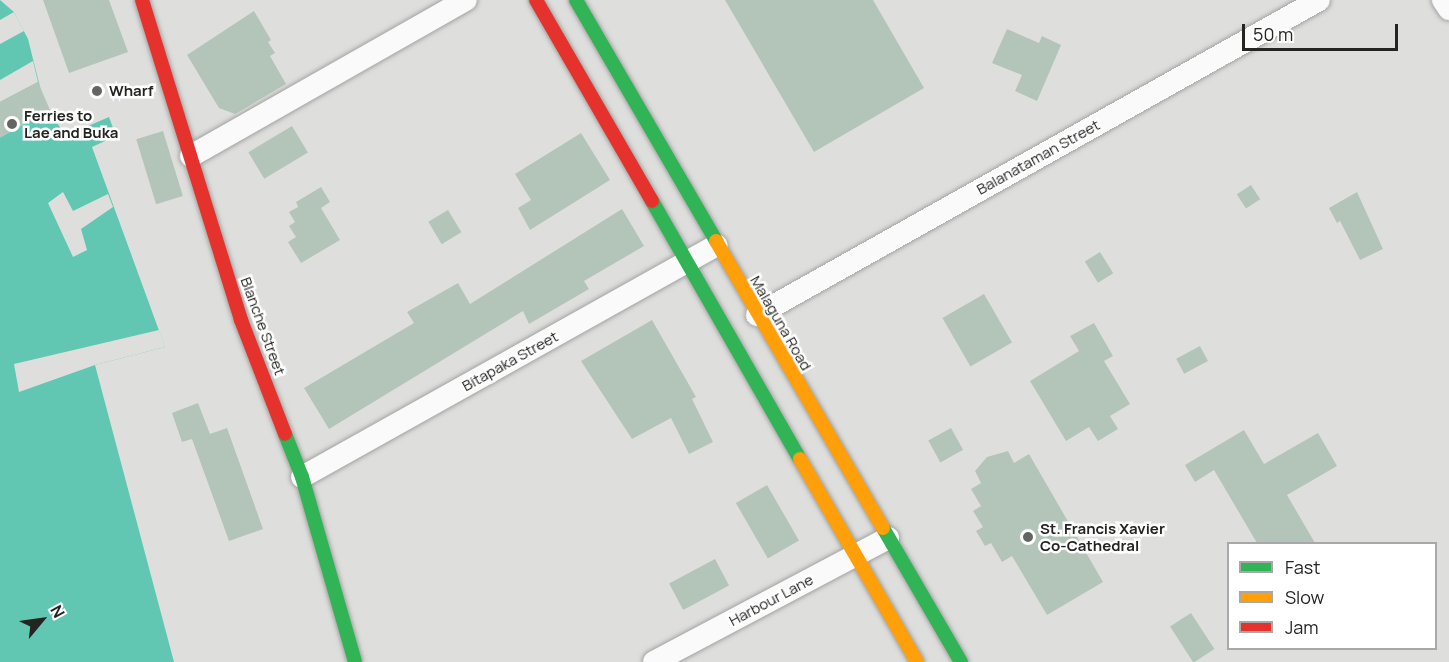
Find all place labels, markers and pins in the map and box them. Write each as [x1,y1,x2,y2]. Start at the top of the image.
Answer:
place label: Wharf [109,82,153,100]
marker: Wharf [90,84,104,98]
place label: Ferries to Lae and Buka [24,106,118,141]
marker: Ferries to Lae and Buka [5,117,19,131]
place label: St. Francis Xavier Co-Cathedral [1040,519,1165,554]
marker: St. Francis Xavier Co-Cathedral [1021,530,1035,544]

